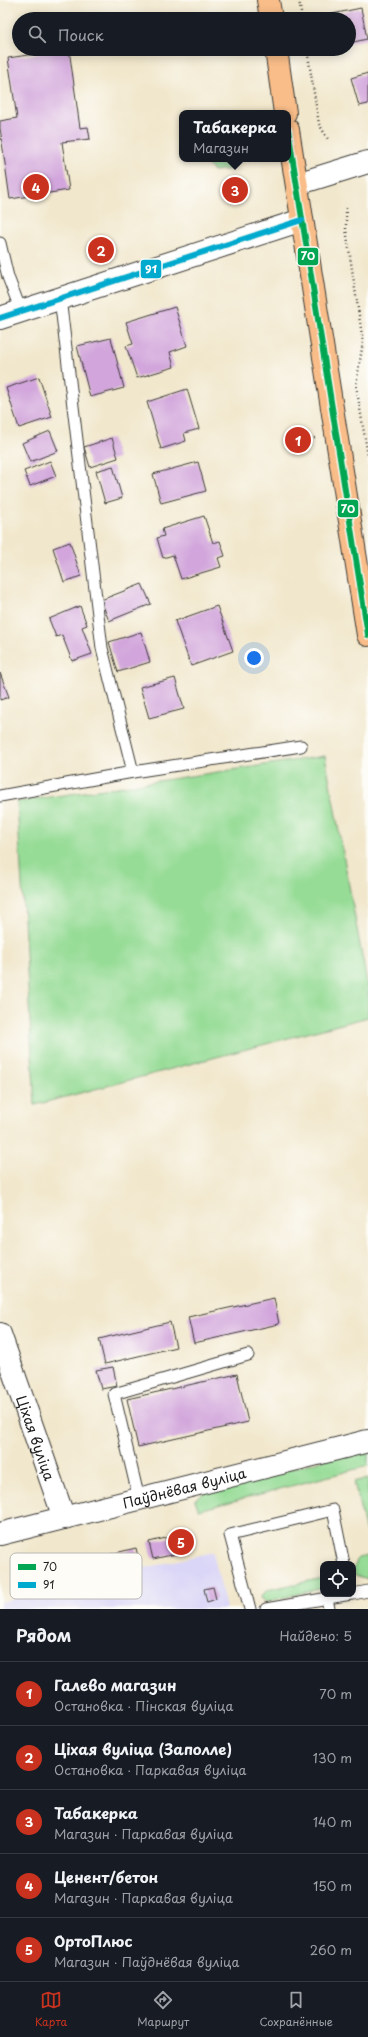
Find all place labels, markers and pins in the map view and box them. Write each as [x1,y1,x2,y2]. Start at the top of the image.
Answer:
pin: 4 [23,172,49,202]
pin: 3 [222,175,248,205]
pin: 2 [88,235,114,265]
pin: 1 [285,425,311,455]
pin: 5 [168,1527,194,1557]

